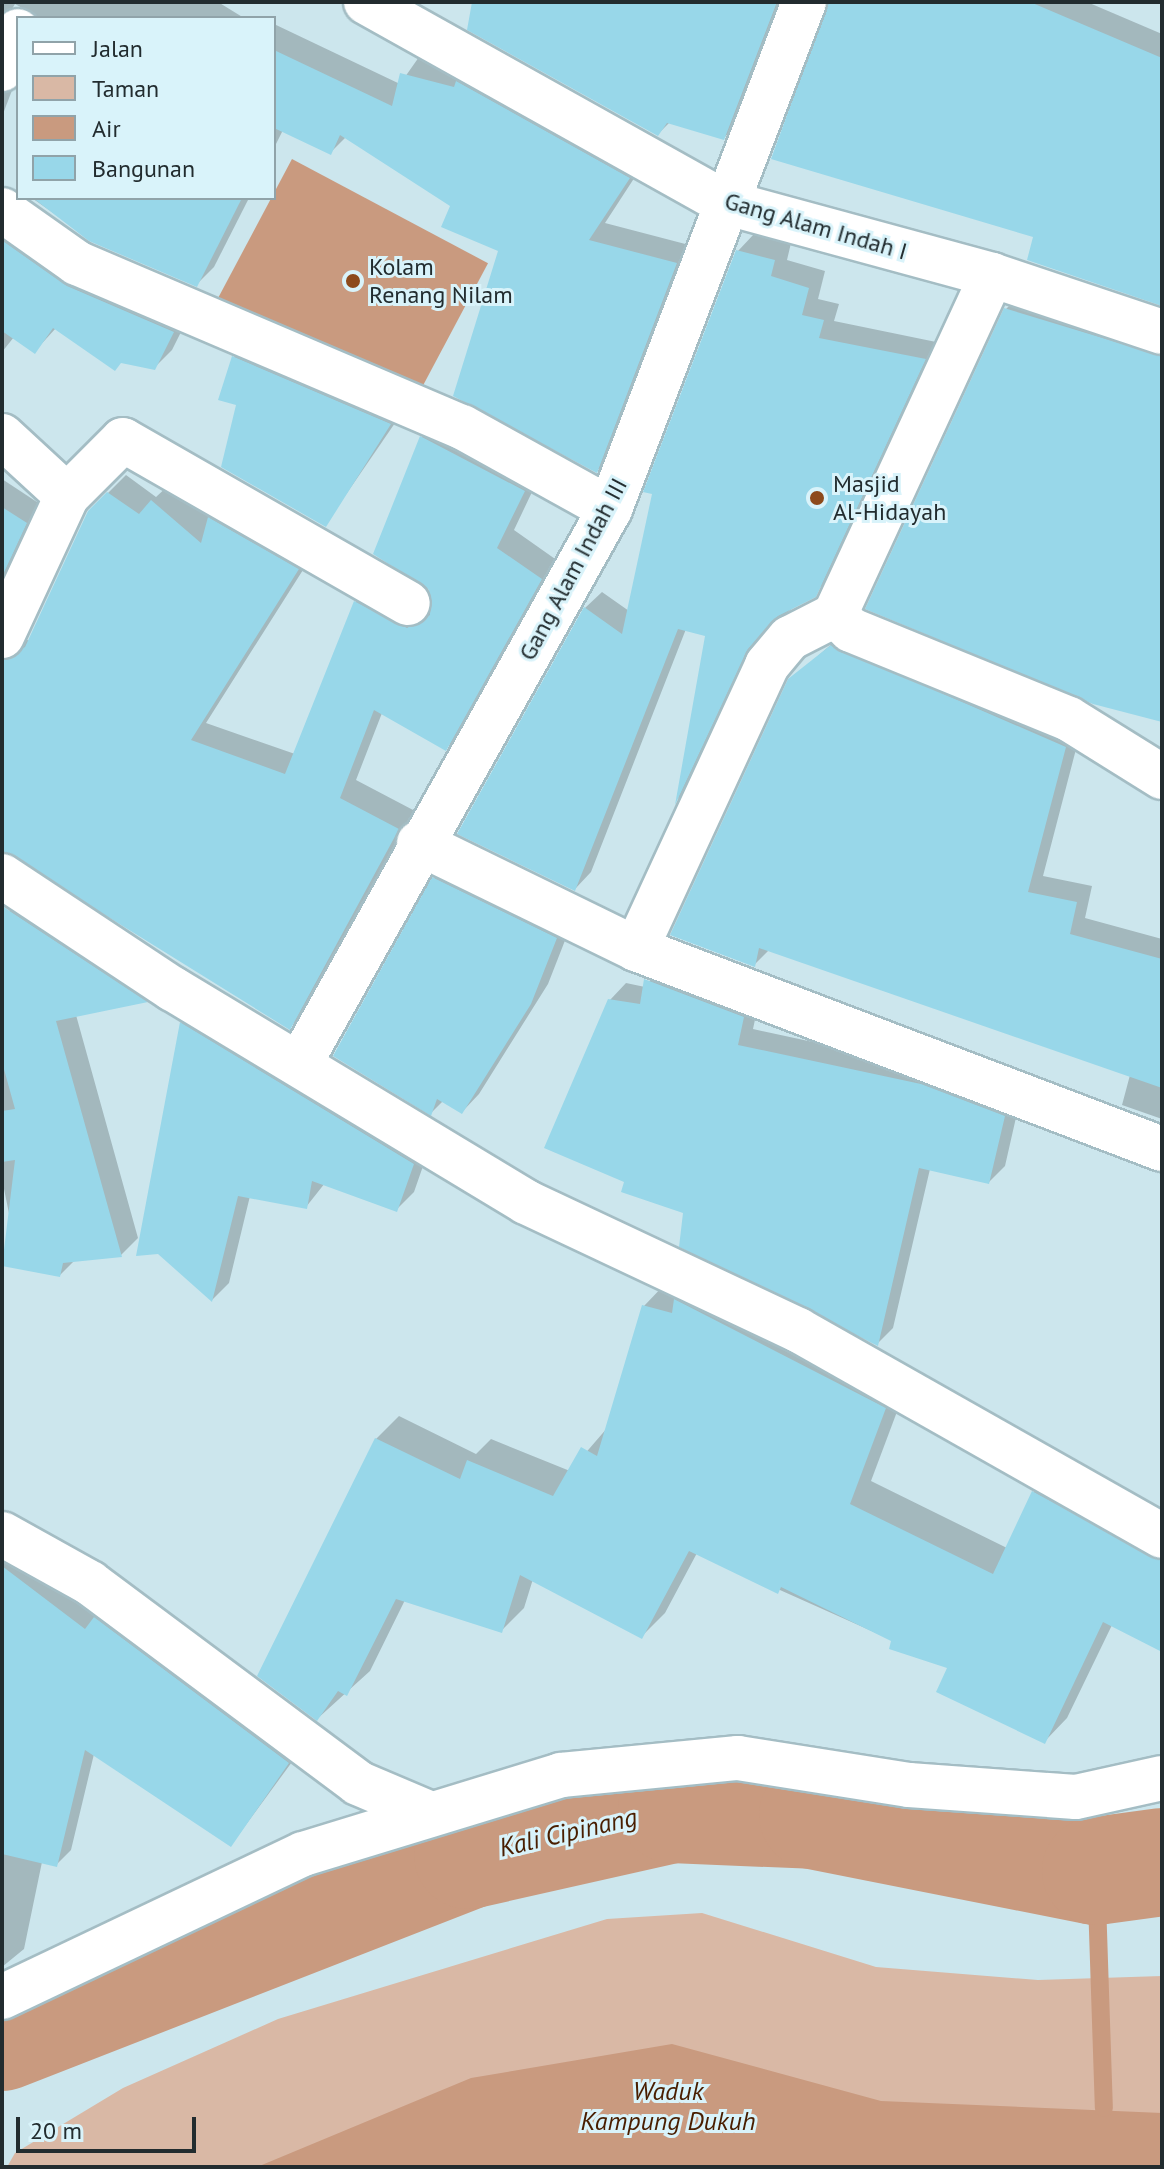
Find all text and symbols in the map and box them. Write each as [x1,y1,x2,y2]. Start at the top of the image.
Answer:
legend [16,16,276,200]
text: Jalan [92,33,143,64]
text: Taman [92,73,159,104]
text: Air [92,113,121,144]
text: Bangunan [92,153,195,184]
street label: Gang Alam Indah I [721,186,911,266]
place label: Kolam Renang Nilam [369,253,513,309]
marker: Kolam Renang Nilam [344,272,362,290]
place label: Masjid Al-Hidayah [833,470,946,526]
street label: Gang Alam Indah III [513,472,633,666]
marker: Masjid Al-Hidayah [808,489,826,507]
water label: Kali Cipinang [496,1801,640,1863]
water label: Waduk Kampung Dukuh [580,2075,756,2136]
scale bar [20,2101,200,2151]
text: 20 m [30,2115,82,2146]

